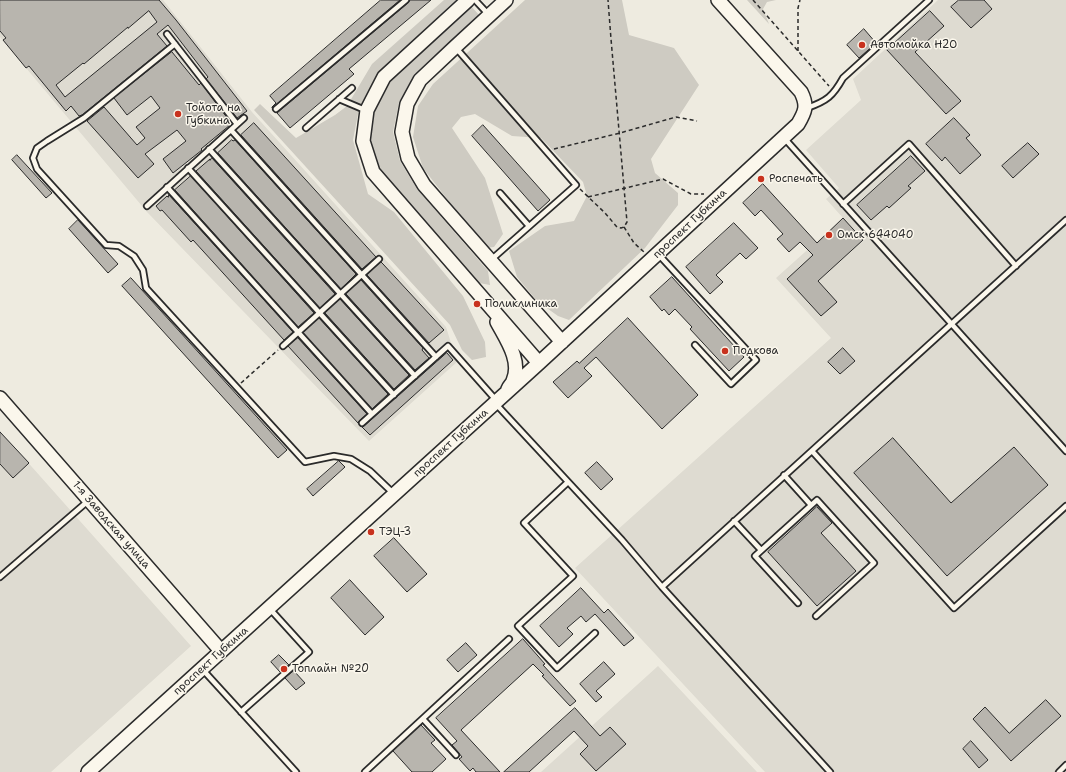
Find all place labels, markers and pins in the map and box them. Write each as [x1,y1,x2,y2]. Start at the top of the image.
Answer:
place label: Автомойка H2O [870,38,957,52]
marker: Автомойка H2O [857,40,867,50]
place label: Тойота на Губкина [186,101,241,127]
marker: Тойота на Губкина [173,109,183,119]
place label: Роспечать [769,172,823,186]
marker: Роспечать [756,174,766,184]
place label: Омск 644040 [837,228,913,242]
marker: Омск 644040 [824,230,834,240]
place label: Поликлиника [485,297,557,311]
marker: Поликлиника [472,299,482,309]
place label: Подкова [733,344,778,358]
marker: Подкова [720,346,730,356]
place label: ТЭЦ-3 [379,525,411,539]
marker: ТЭЦ-3 [366,527,376,537]
place label: Топлайн №20 [292,662,369,676]
marker: Топлайн №20 [279,664,289,674]

